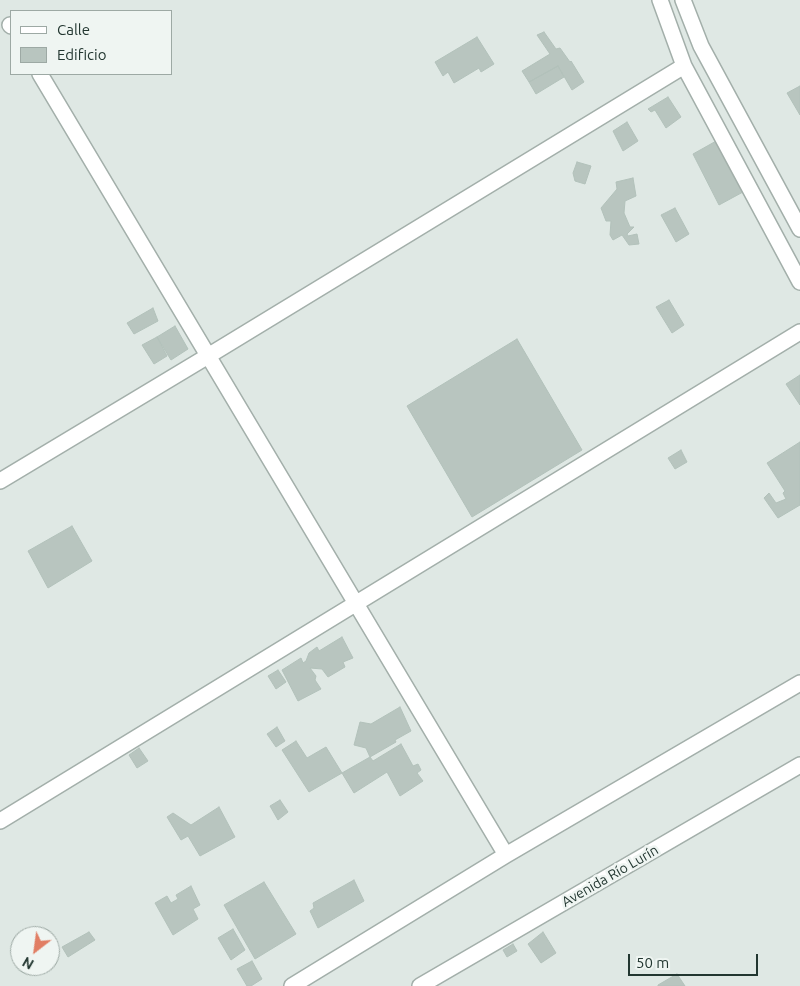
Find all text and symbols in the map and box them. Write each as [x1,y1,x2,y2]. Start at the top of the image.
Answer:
legend [10,10,172,75]
text: Calle [57,21,90,38]
text: Edificio [57,46,106,63]
street label: Avenida Río Lurín [559,842,661,910]
north arrow [10,926,60,976]
scale bar [630,944,760,976]
text: N [19,954,37,973]
text: 50 m [636,954,669,971]

